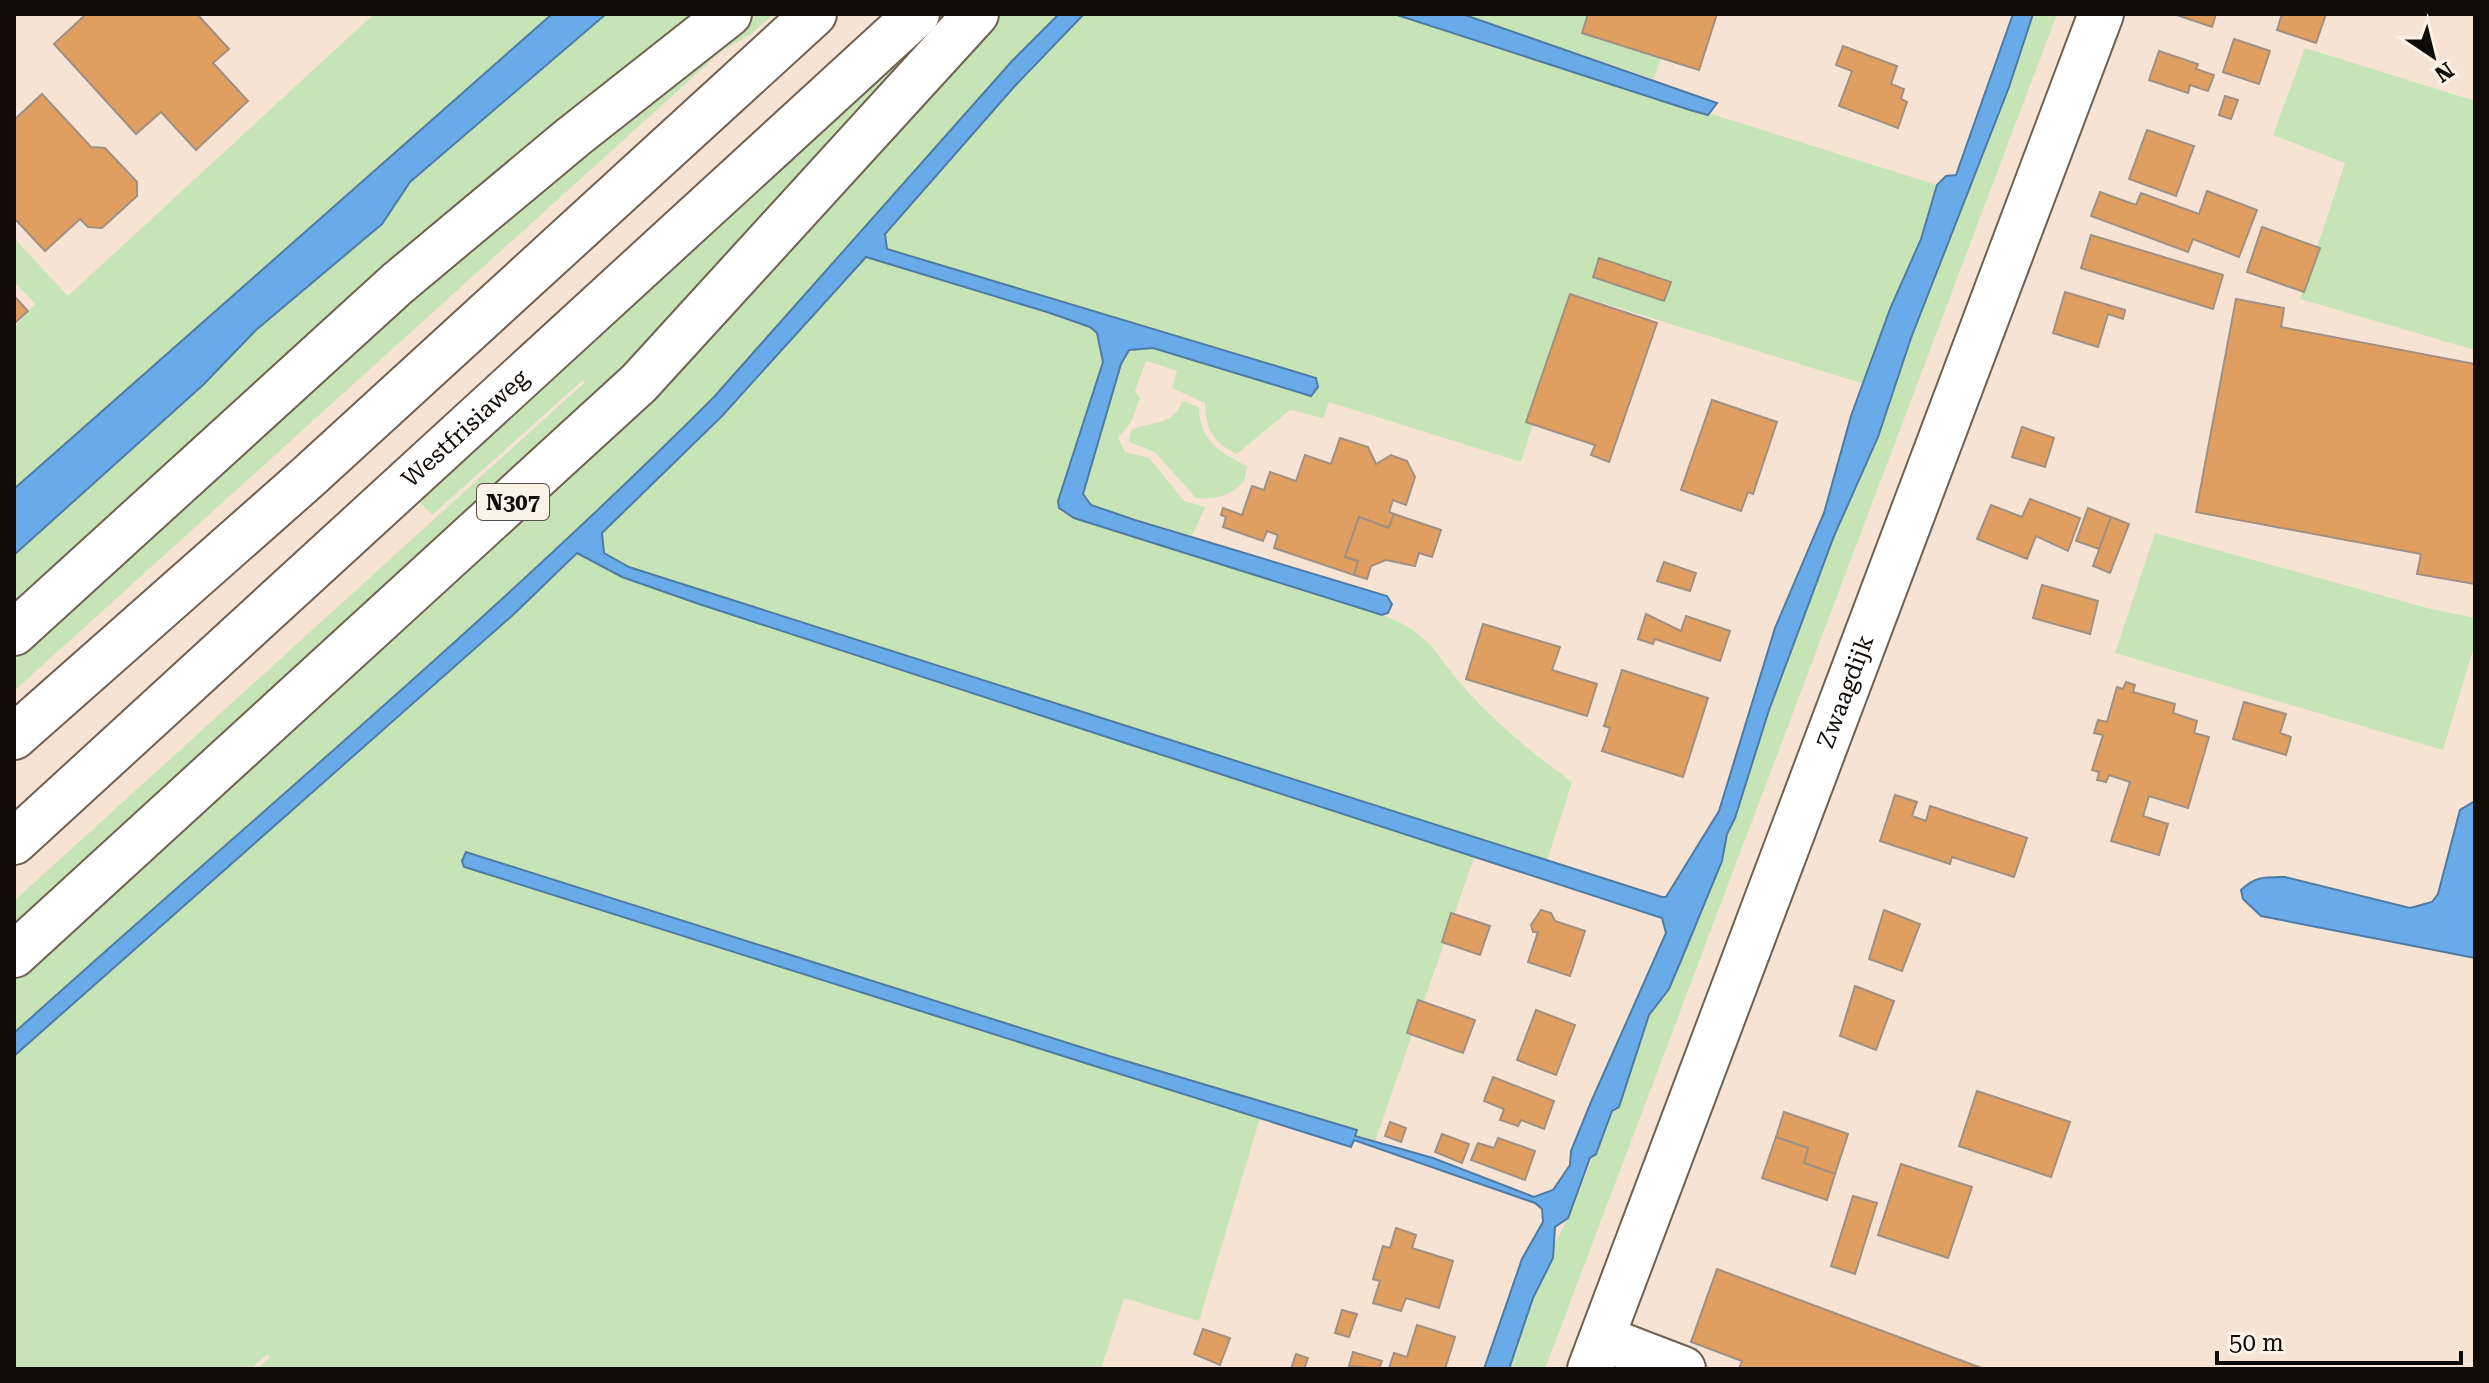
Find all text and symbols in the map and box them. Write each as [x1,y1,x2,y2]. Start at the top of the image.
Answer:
north arrow [2393,16,2473,96]
text: N [2430,57,2458,87]
street label: Westfrisiaweg [396,363,534,493]
road number: N307 [477,484,549,520]
street label: Zwaagdijk [1811,631,1880,752]
scale bar [2217,1315,2461,1365]
text: 50 m [2229,1329,2284,1357]

